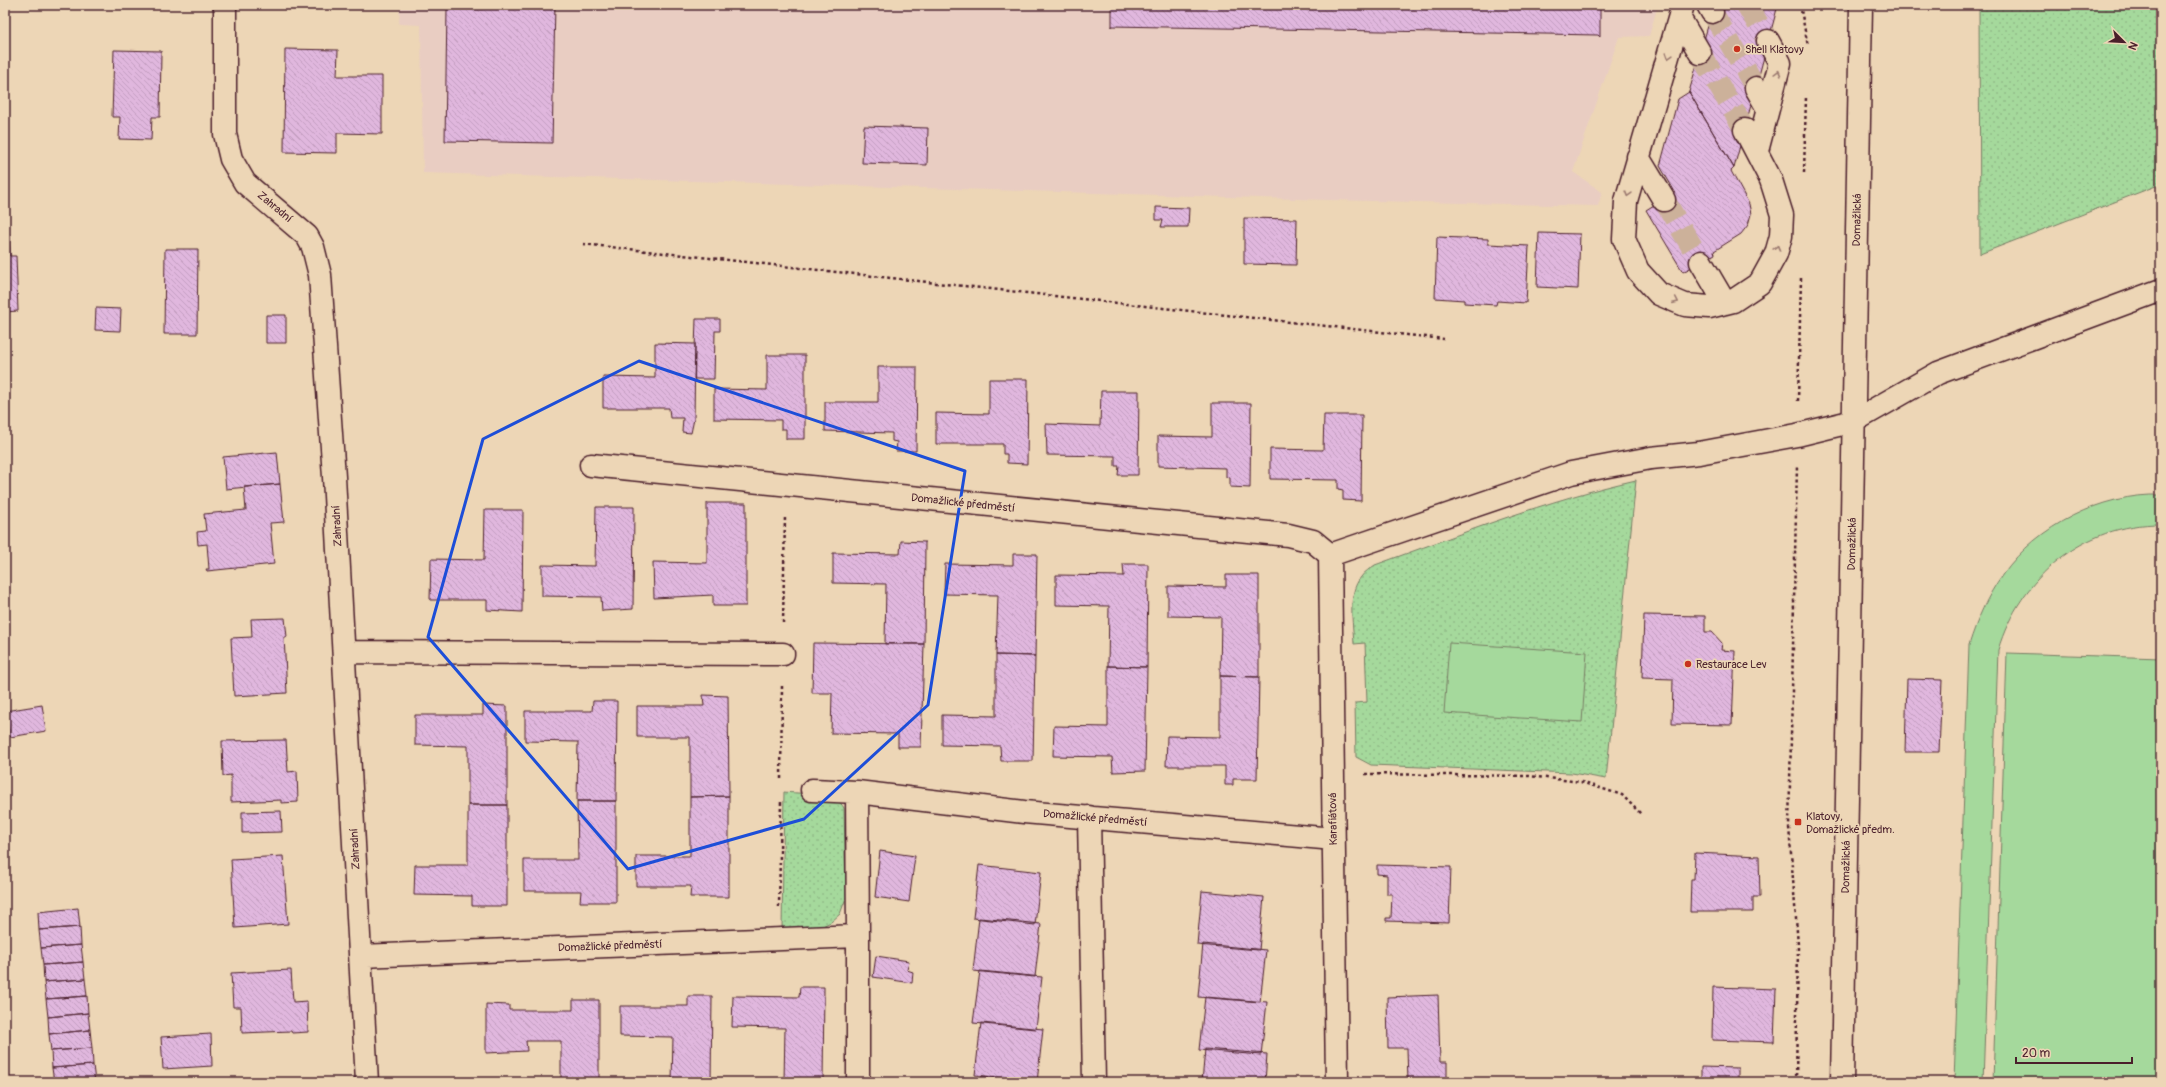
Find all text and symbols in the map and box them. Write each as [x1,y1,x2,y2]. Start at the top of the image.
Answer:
north arrow [2104,22,2144,62]
text: N [2125,40,2140,52]
place label: Shell Klatovy [1745,43,1804,56]
marker: Shell Klatovy [1732,44,1742,54]
one-way arrow [1665,52,1674,59]
one-way arrow [1773,69,1781,76]
street label: Zahradní [255,189,295,225]
one-way arrow [1624,190,1633,197]
street label: Domažlická [1850,193,1864,247]
one-way arrow [1773,245,1781,251]
one-way arrow [1672,296,1680,304]
street label: Domažlické předměstí [910,491,1016,515]
street label: Zahradní [329,505,345,547]
street label: Domažlická [1845,517,1859,571]
place label: Restaurace Lev [1696,658,1767,671]
marker: Restaurace Lev [1683,659,1693,669]
street label: Karafiátová [1326,792,1340,846]
street label: Domažlické předměstí [1042,807,1148,829]
place label: Klatovy, Domažlické předm. [1806,810,1895,836]
marker: Klatovy, Domažlické předm. [1793,817,1803,827]
street label: Zahradní [347,828,363,870]
street label: Domažlická [1839,840,1853,894]
street label: Domažlické předměstí [558,938,662,954]
scale bar [2016,1039,2132,1065]
text: 20 m [2022,1046,2051,1061]

